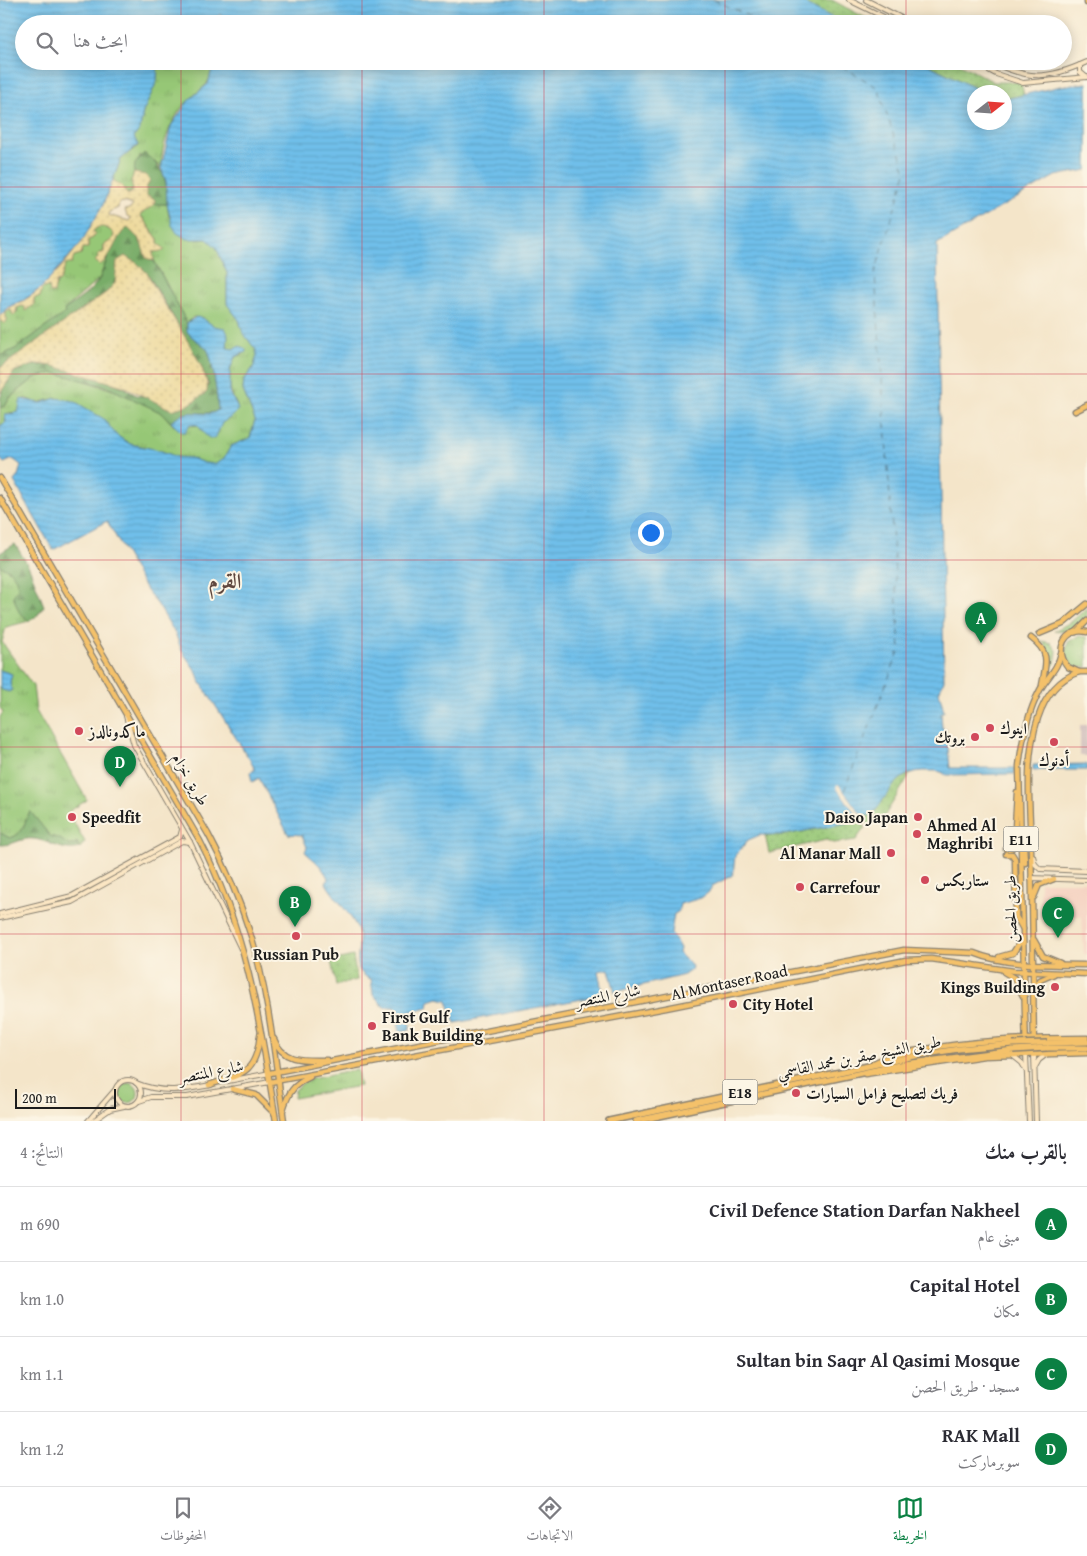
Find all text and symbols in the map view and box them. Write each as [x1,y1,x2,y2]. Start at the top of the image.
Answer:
search box [15,15,1072,70]
text: ابحث هنا [73,26,128,54]
icon: search [33,29,61,57]
north arrow [967,85,1012,130]
your location [638,520,664,546]
district label: القرم [209,565,241,600]
pin: A [965,602,997,643]
place label: اينوك [1000,716,1027,740]
place label: ماكدونالدز [87,719,146,743]
marker: اينوك [984,722,996,734]
marker: ماكدونالدز [73,725,85,737]
place label: بروتك [935,725,965,749]
marker: بروتك [969,731,981,743]
marker: أدنوك [1048,736,1060,748]
pin: D [104,746,136,787]
street label: طريق خزام [164,748,216,811]
place label: أدنوك [1039,748,1069,772]
place label: Speedfit [82,805,141,829]
place label: Daiso Japan [825,805,909,829]
marker: Speedfit [66,811,78,823]
marker: Daiso Japan [912,811,924,823]
place label: Ahmed Al Maghribi [927,813,996,855]
road number: E11 [1004,826,1038,852]
marker: Ahmed Al Maghribi [911,828,923,840]
place label: Al Manar Mall [780,841,881,865]
marker: Al Manar Mall [885,847,897,859]
place label: ستاربكس [935,868,989,892]
marker: ستاربكس [919,874,931,886]
place label: Carrefour [810,875,881,899]
street label: طريق الحصن [997,875,1023,943]
marker: Carrefour [794,881,806,893]
pin: B [279,886,311,927]
pin: C [1042,897,1074,938]
marker: Russian Pub [290,930,302,942]
place label: Russian Pub [253,942,339,966]
street label: Al Montaser Road [668,958,790,1006]
place label: Kings Building [941,975,1046,999]
street label: شارع المنتصر [572,977,643,1015]
marker: Kings Building [1049,981,1061,993]
place label: City Hotel [743,992,813,1016]
marker: City Hotel [727,998,739,1010]
place label: First Gulf Bank Building [382,1005,484,1047]
marker: First Gulf Bank Building [366,1020,378,1032]
street label: طريق الشيخ صقر بن محمد القاسمي [775,1028,944,1088]
street label: شارع المنتصر [175,1053,246,1091]
road number: E18 [722,1080,758,1104]
place label: فريك لتصليح فرامل السيارات [806,1081,958,1108]
scale bar [15,1086,116,1109]
marker: فريك لتصليح فرامل السيارات [790,1087,802,1099]
text: 200 m [22,1088,57,1108]
text: بالقرب منك [985,1136,1067,1167]
text: النتائج: 4 [20,1140,63,1164]
text: Civil Defence Station Darfan Nakheel [709,1196,1020,1224]
text: 690 m [20,1212,60,1236]
text: A [1046,1212,1056,1236]
text: مبنى عام [978,1224,1020,1248]
text: Capital Hotel [910,1271,1020,1299]
text: 1.0 km [20,1287,64,1311]
text: B [1046,1287,1056,1311]
text: مكان [993,1299,1020,1323]
text: Sultan bin Saqr Al Qasimi Mosque [736,1346,1020,1374]
text: 1.1 km [20,1362,64,1386]
text: C [1046,1362,1056,1386]
text: مسجد · طريق الحصن [911,1374,1020,1398]
text: RAK Mall [942,1421,1020,1449]
text: 1.2 km [20,1437,64,1461]
text: D [1046,1437,1056,1461]
text: سوبرماركت [958,1449,1020,1473]
tab: المحفوظات [160,1494,206,1549]
tab: الاتجاهات [526,1494,573,1549]
tab: الخريطة [893,1494,927,1549]

